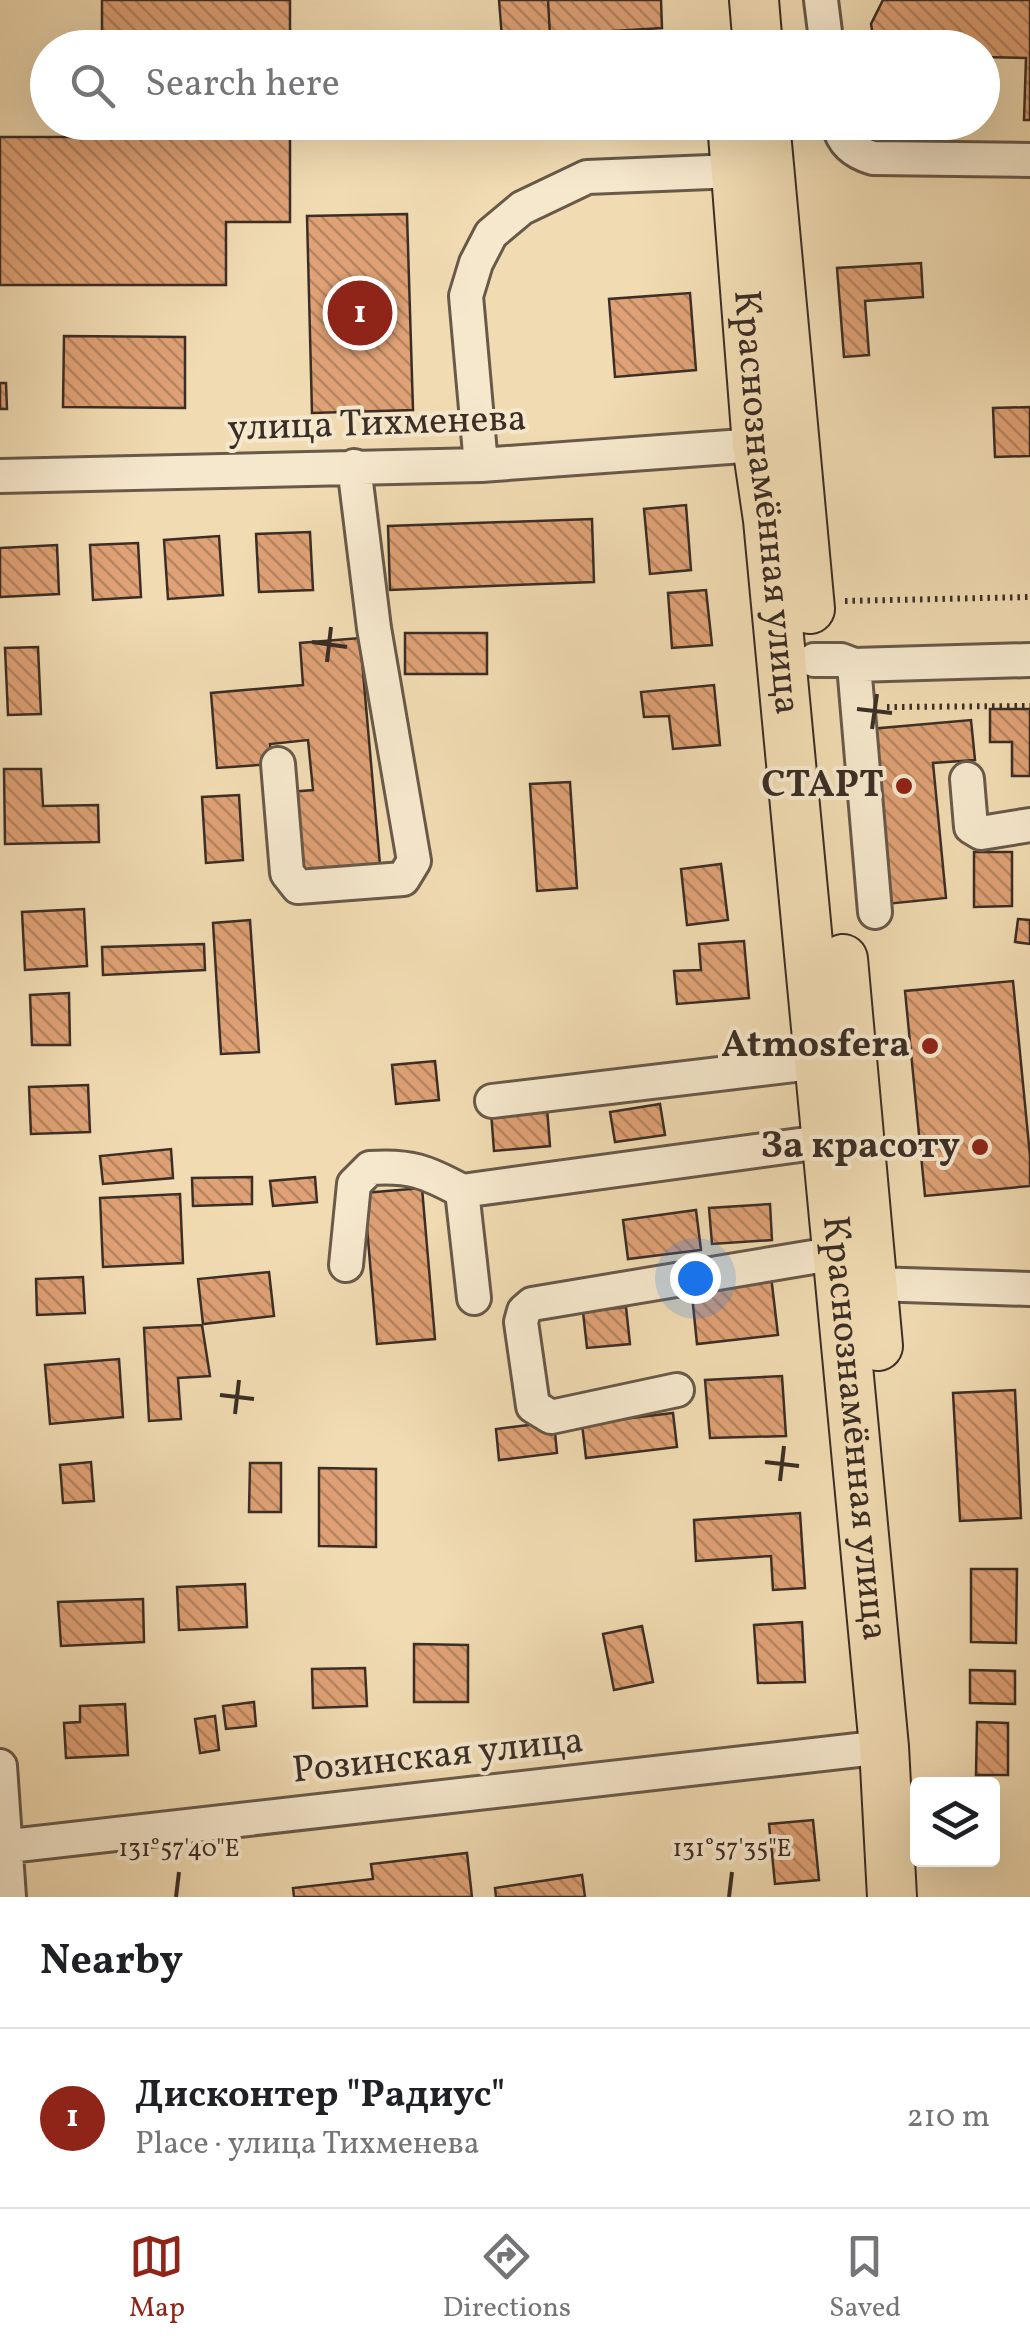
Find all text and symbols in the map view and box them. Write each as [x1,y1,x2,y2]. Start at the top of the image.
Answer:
search box [30,30,1000,140]
icon: search [65,58,120,113]
text: Search here [145,59,340,112]
pin: 1 [328,276,392,350]
street label: Краснознамённая улица [719,288,813,717]
street label: улица Тихменева [227,393,527,457]
place label: СТАРТ [761,760,884,813]
marker: СТАРТ [893,775,915,797]
place label: Atmosfera [721,1020,910,1073]
marker: Atmosfera [919,1035,941,1057]
place label: За красоту [761,1121,960,1174]
marker: За красоту [969,1136,991,1158]
street label: Краснознамённая улица [807,1213,900,1643]
your location [670,1253,721,1304]
street label: Розинская улица [290,1715,586,1799]
map controls [910,1777,1000,1867]
button: layers [910,1777,1000,1867]
text: 131°57'40"E [118,1832,240,1867]
text: 131°57'35"E [672,1832,792,1867]
text: Nearby [40,1933,183,1992]
text: Дисконтер "Радиус" [135,2070,505,2123]
text: 1 [66,2096,79,2140]
text: 210 m [906,2096,990,2140]
text: Place · улица Тихменева [135,2123,480,2167]
tab: Map [129,2229,185,2328]
tab: Directions [443,2229,571,2328]
tab: Saved [829,2229,901,2328]

